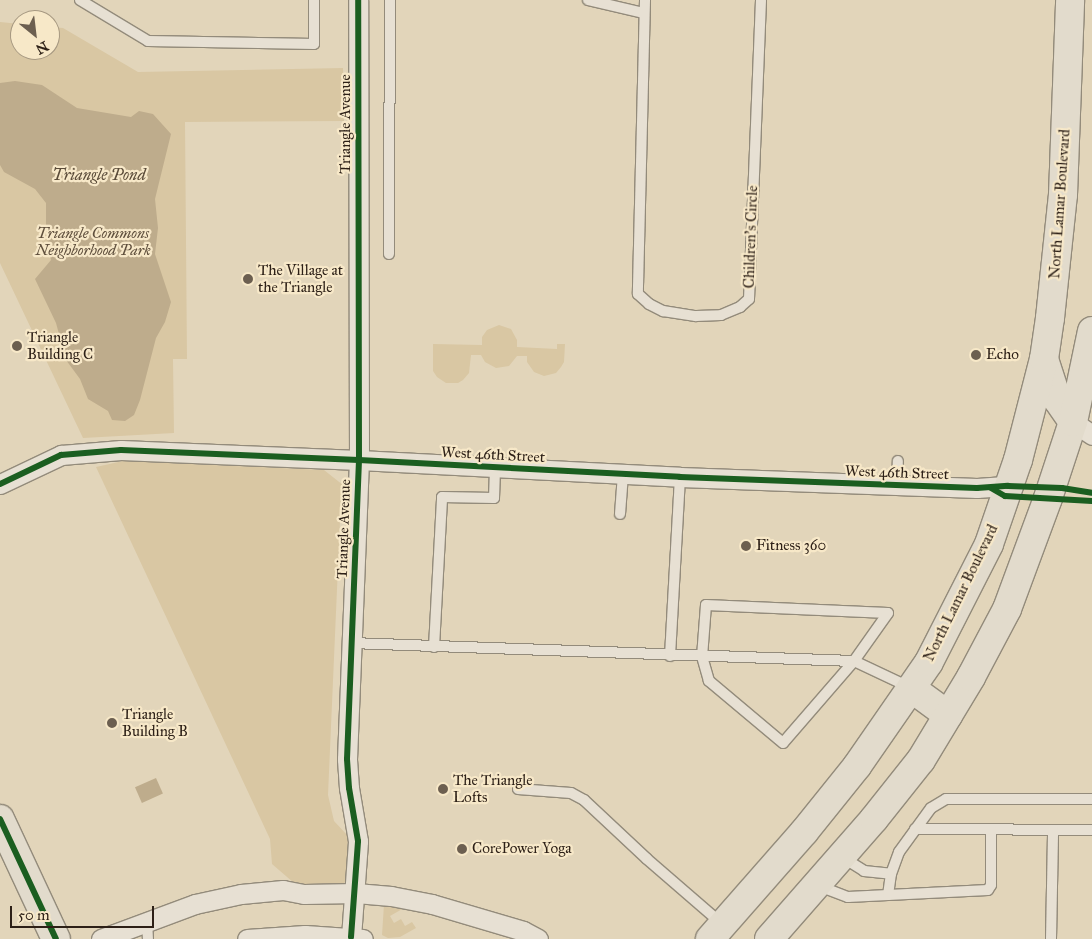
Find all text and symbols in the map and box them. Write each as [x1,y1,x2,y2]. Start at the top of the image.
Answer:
north arrow [10,10,60,60]
text: N [33,37,51,58]
street label: Triangle Avenue [337,74,355,174]
street label: North Lamar Boulevard [1046,128,1074,280]
water label: Triangle Pond [52,165,146,185]
street label: Children's Circle [740,185,762,289]
park label: Triangle Commons Neighborhood Park [35,224,151,259]
place label: The Village at the Triangle [258,261,343,296]
marker: The Village at the Triangle [242,273,254,285]
place label: Triangle Building C [27,328,93,363]
marker: Triangle Building C [11,340,23,352]
place label: Echo [986,346,1019,364]
marker: Echo [970,349,982,361]
street label: West 46th Street [441,443,545,467]
street label: West 46th Street [845,462,949,484]
street label: Triangle Avenue [333,479,355,579]
street label: North Lamar Boulevard [920,522,1002,664]
place label: Fitness 360 [756,537,826,555]
marker: Fitness 360 [740,540,752,552]
place label: Triangle Building B [122,705,188,740]
marker: Triangle Building B [106,717,118,729]
place label: The Triangle Lofts [453,771,532,806]
marker: The Triangle Lofts [437,783,449,795]
place label: CorePower Yoga [472,840,572,858]
marker: CorePower Yoga [456,843,468,855]
scale bar [12,896,156,928]
text: 50 m [18,906,50,924]

